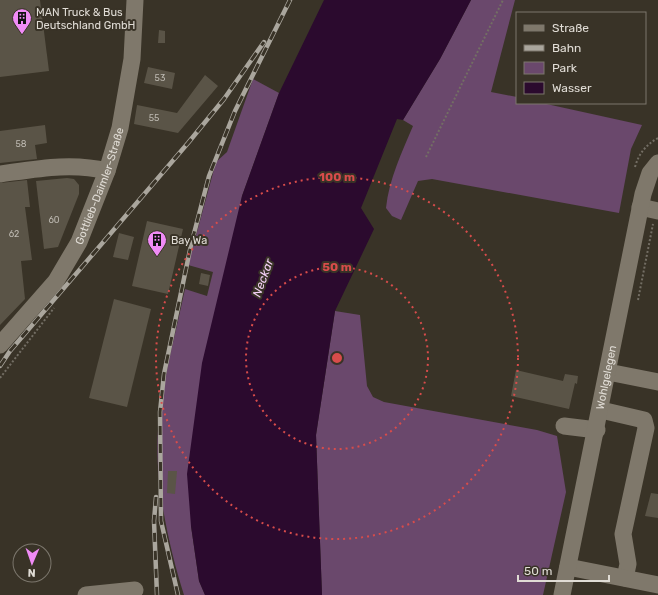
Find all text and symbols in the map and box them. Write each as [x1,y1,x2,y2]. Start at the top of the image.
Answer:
place label: MAN Truck & Bus Deutschland GmbH [36,6,135,32]
building icon: MAN Truck & Bus Deutschland GmbH [11,7,33,35]
legend [516,12,646,104]
text: Straße [552,21,589,35]
text: Bahn [552,41,581,55]
text: Park [552,61,578,75]
house number: 53 [155,73,165,83]
text: Wasser [552,81,592,95]
house number: 55 [149,113,159,123]
street label: Gottlieb-Daimler-Straße [72,126,126,246]
house number: 58 [15,139,27,149]
text: 100 m [319,170,355,184]
house number: 60 [48,215,60,225]
house number: 62 [9,229,19,239]
building icon: Bay Wa [146,229,168,257]
place label: Bay Wa [171,234,207,247]
water label: Neckar [250,257,276,299]
text: 50 m [322,260,352,274]
street label: Wohlgelegen [593,344,619,411]
centre of rings [330,351,344,365]
north arrow [12,543,52,583]
scale bar [518,557,609,583]
text: 50 m [524,564,552,578]
text: N [27,566,36,579]

